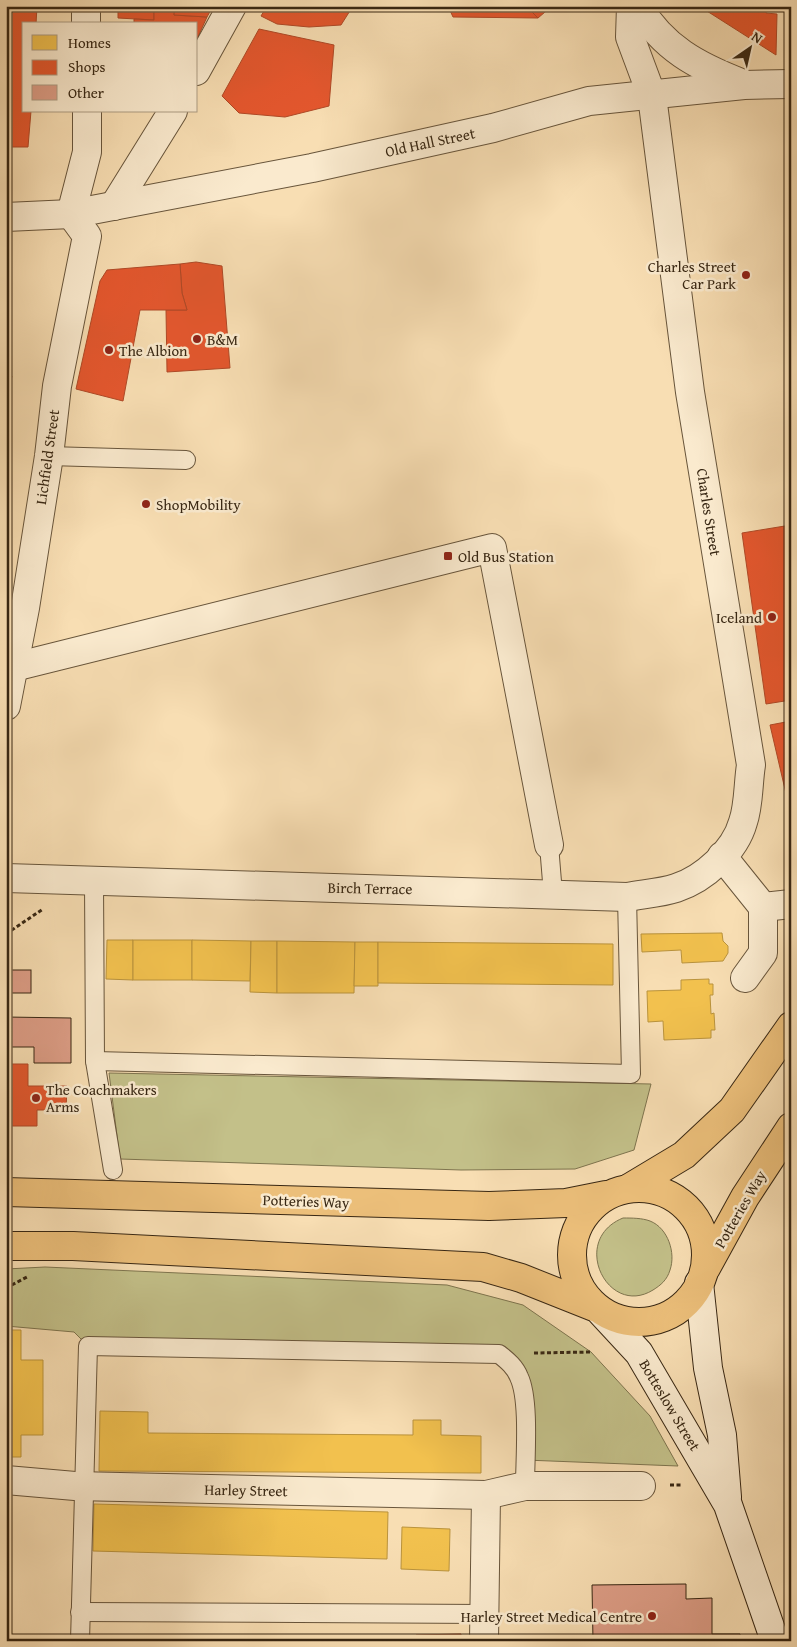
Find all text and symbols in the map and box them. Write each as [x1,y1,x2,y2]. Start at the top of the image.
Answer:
legend [22,22,198,112]
north arrow [724,22,774,72]
text: N [748,26,767,48]
text: Homes [68,32,111,53]
text: Shops [68,56,105,77]
text: Other [68,82,104,103]
street label: Old Hall Street [383,122,478,162]
place label: Charles Street Car Park [648,256,737,294]
marker: Charles Street Car Park [740,269,752,281]
place label: B&M [207,329,238,350]
marker: B&M [191,333,203,345]
place label: The Albion [119,340,188,361]
marker: The Albion [103,344,115,356]
street label: Lichfield Street [30,407,64,506]
street label: Charles Street [692,467,726,558]
place label: ShopMobility [156,494,241,515]
marker: ShopMobility [140,498,152,510]
place label: Old Bus Station [458,546,554,567]
marker: Old Bus Station [442,550,454,562]
place label: Iceland [716,607,762,628]
marker: Iceland [766,611,778,623]
street label: Birch Terrace [327,877,413,899]
place label: The Coachmakers Arms [46,1079,157,1117]
marker: The Coachmakers Arms [30,1092,42,1104]
street label: Potteries Way [709,1166,771,1252]
street label: Potteries Way [262,1189,350,1213]
street label: Botteslow Street [634,1355,706,1455]
street label: Harley Street [204,1479,288,1501]
place label: Harley Street Medical Centre [461,1606,642,1627]
marker: Harley Street Medical Centre [646,1610,658,1622]

